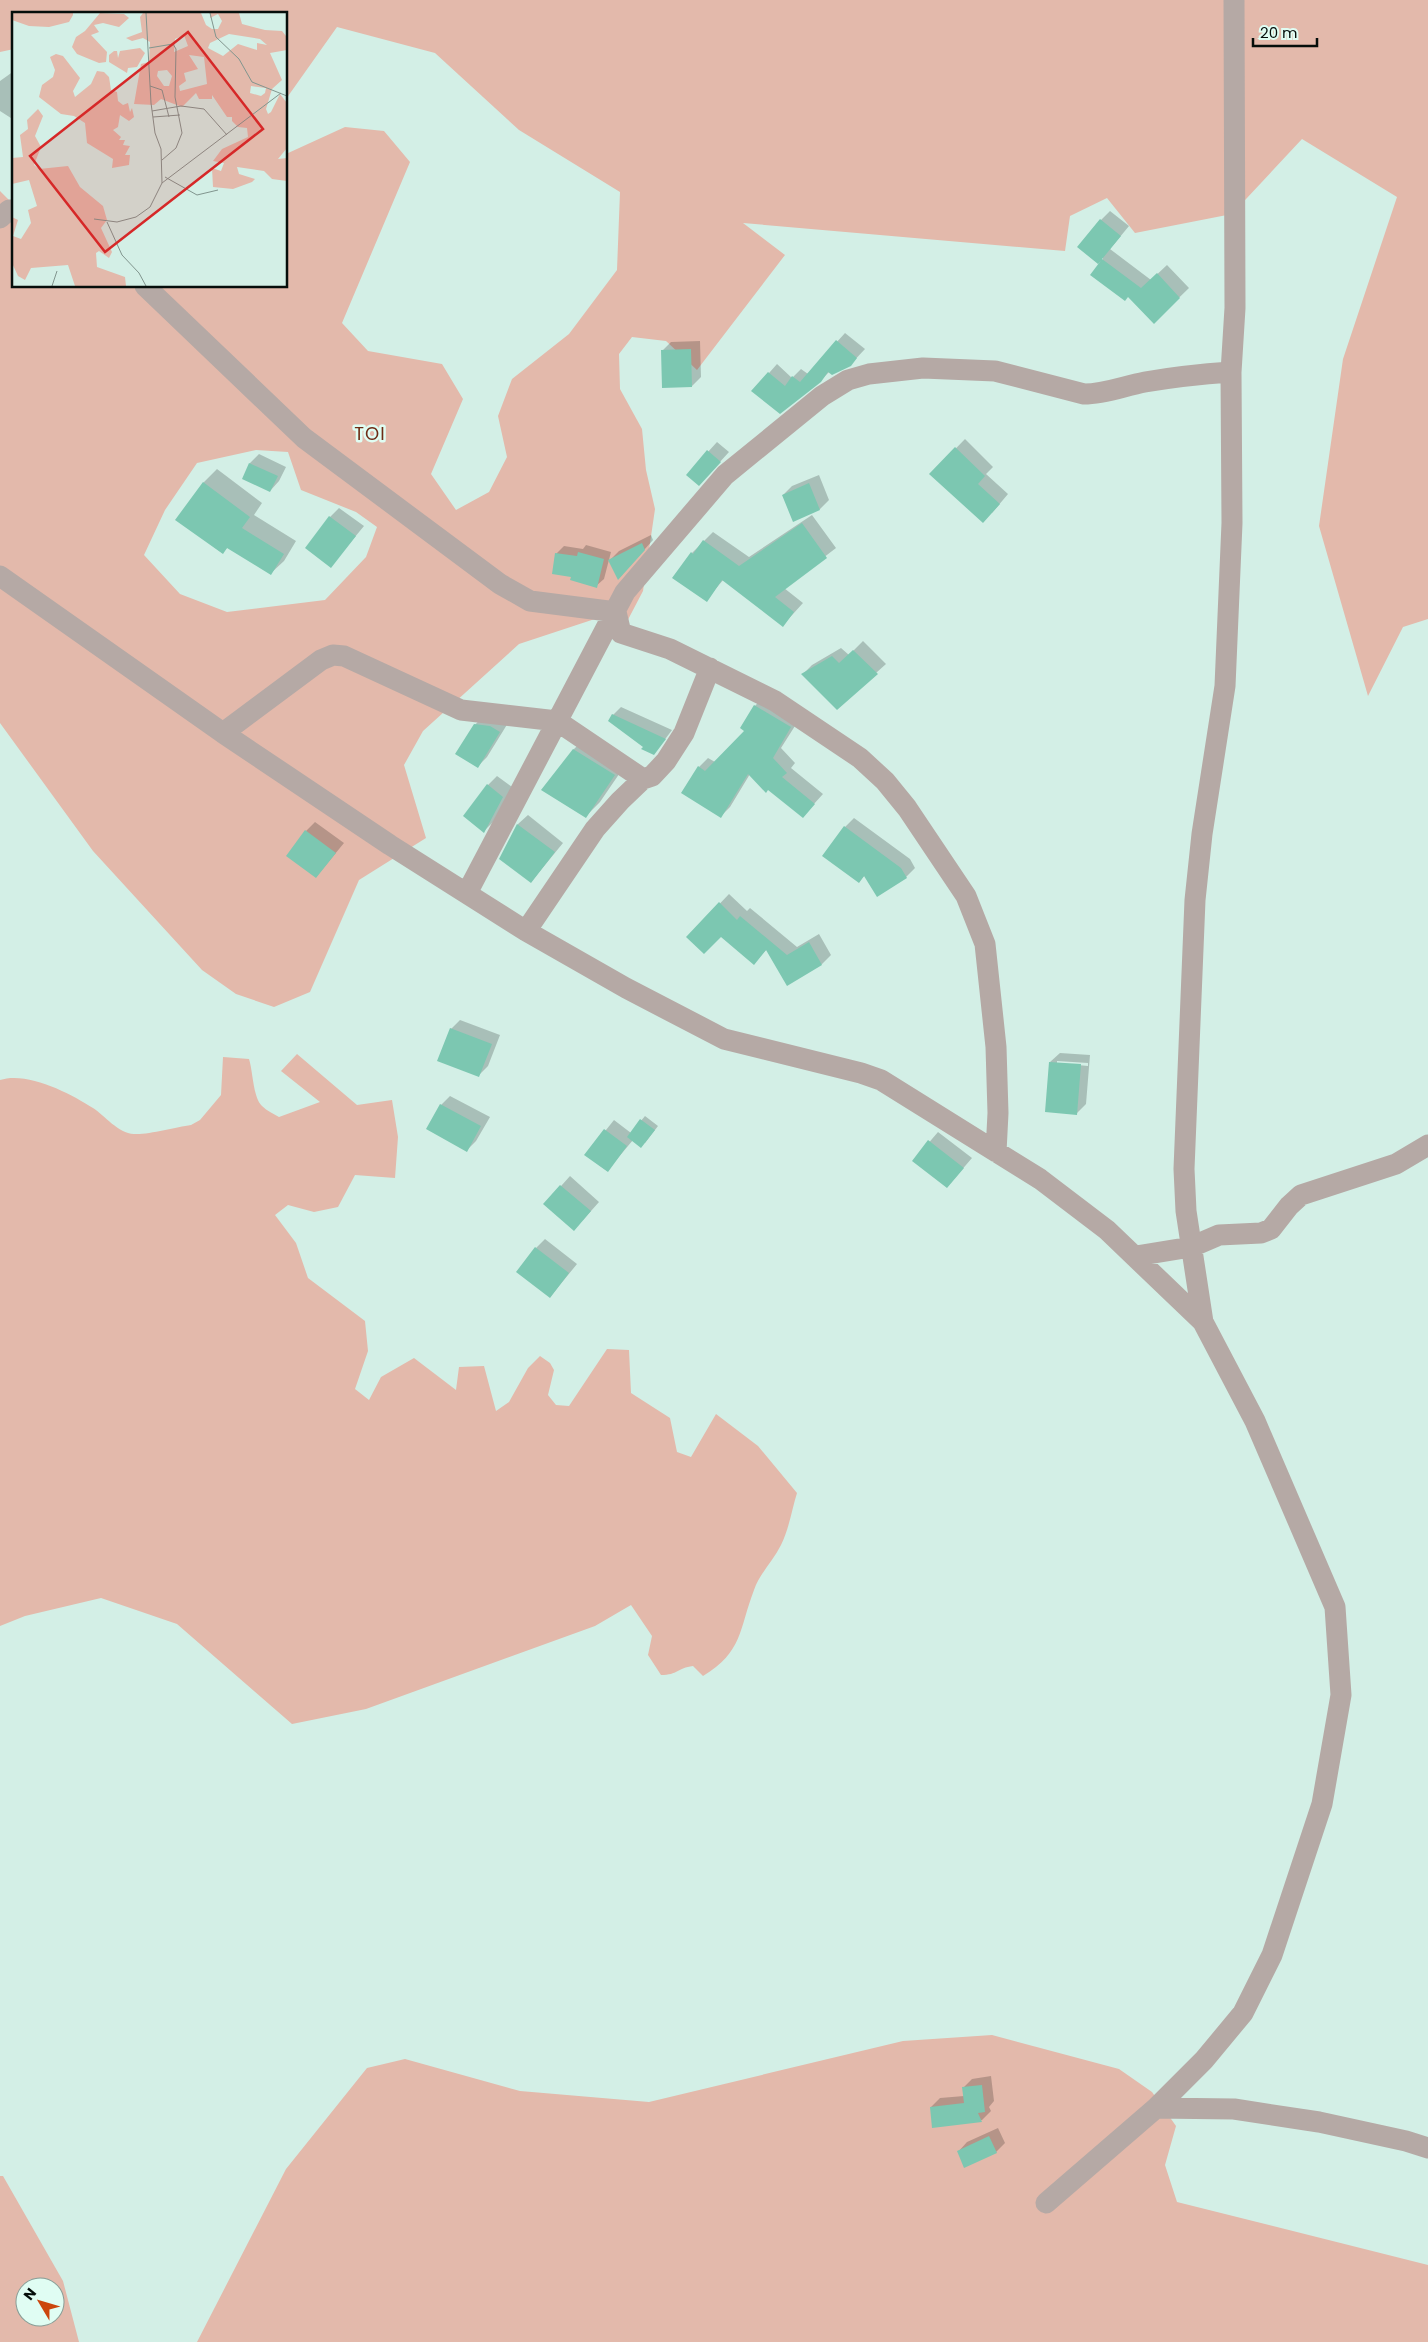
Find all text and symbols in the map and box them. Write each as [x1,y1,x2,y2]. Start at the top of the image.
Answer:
inset map [12,12,288,288]
scale bar [1253,15,1317,47]
text: 20 m [1260,22,1298,43]
district label: TOI [354,421,386,446]
north arrow [15,2277,65,2327]
text: N [19,2284,41,2304]

